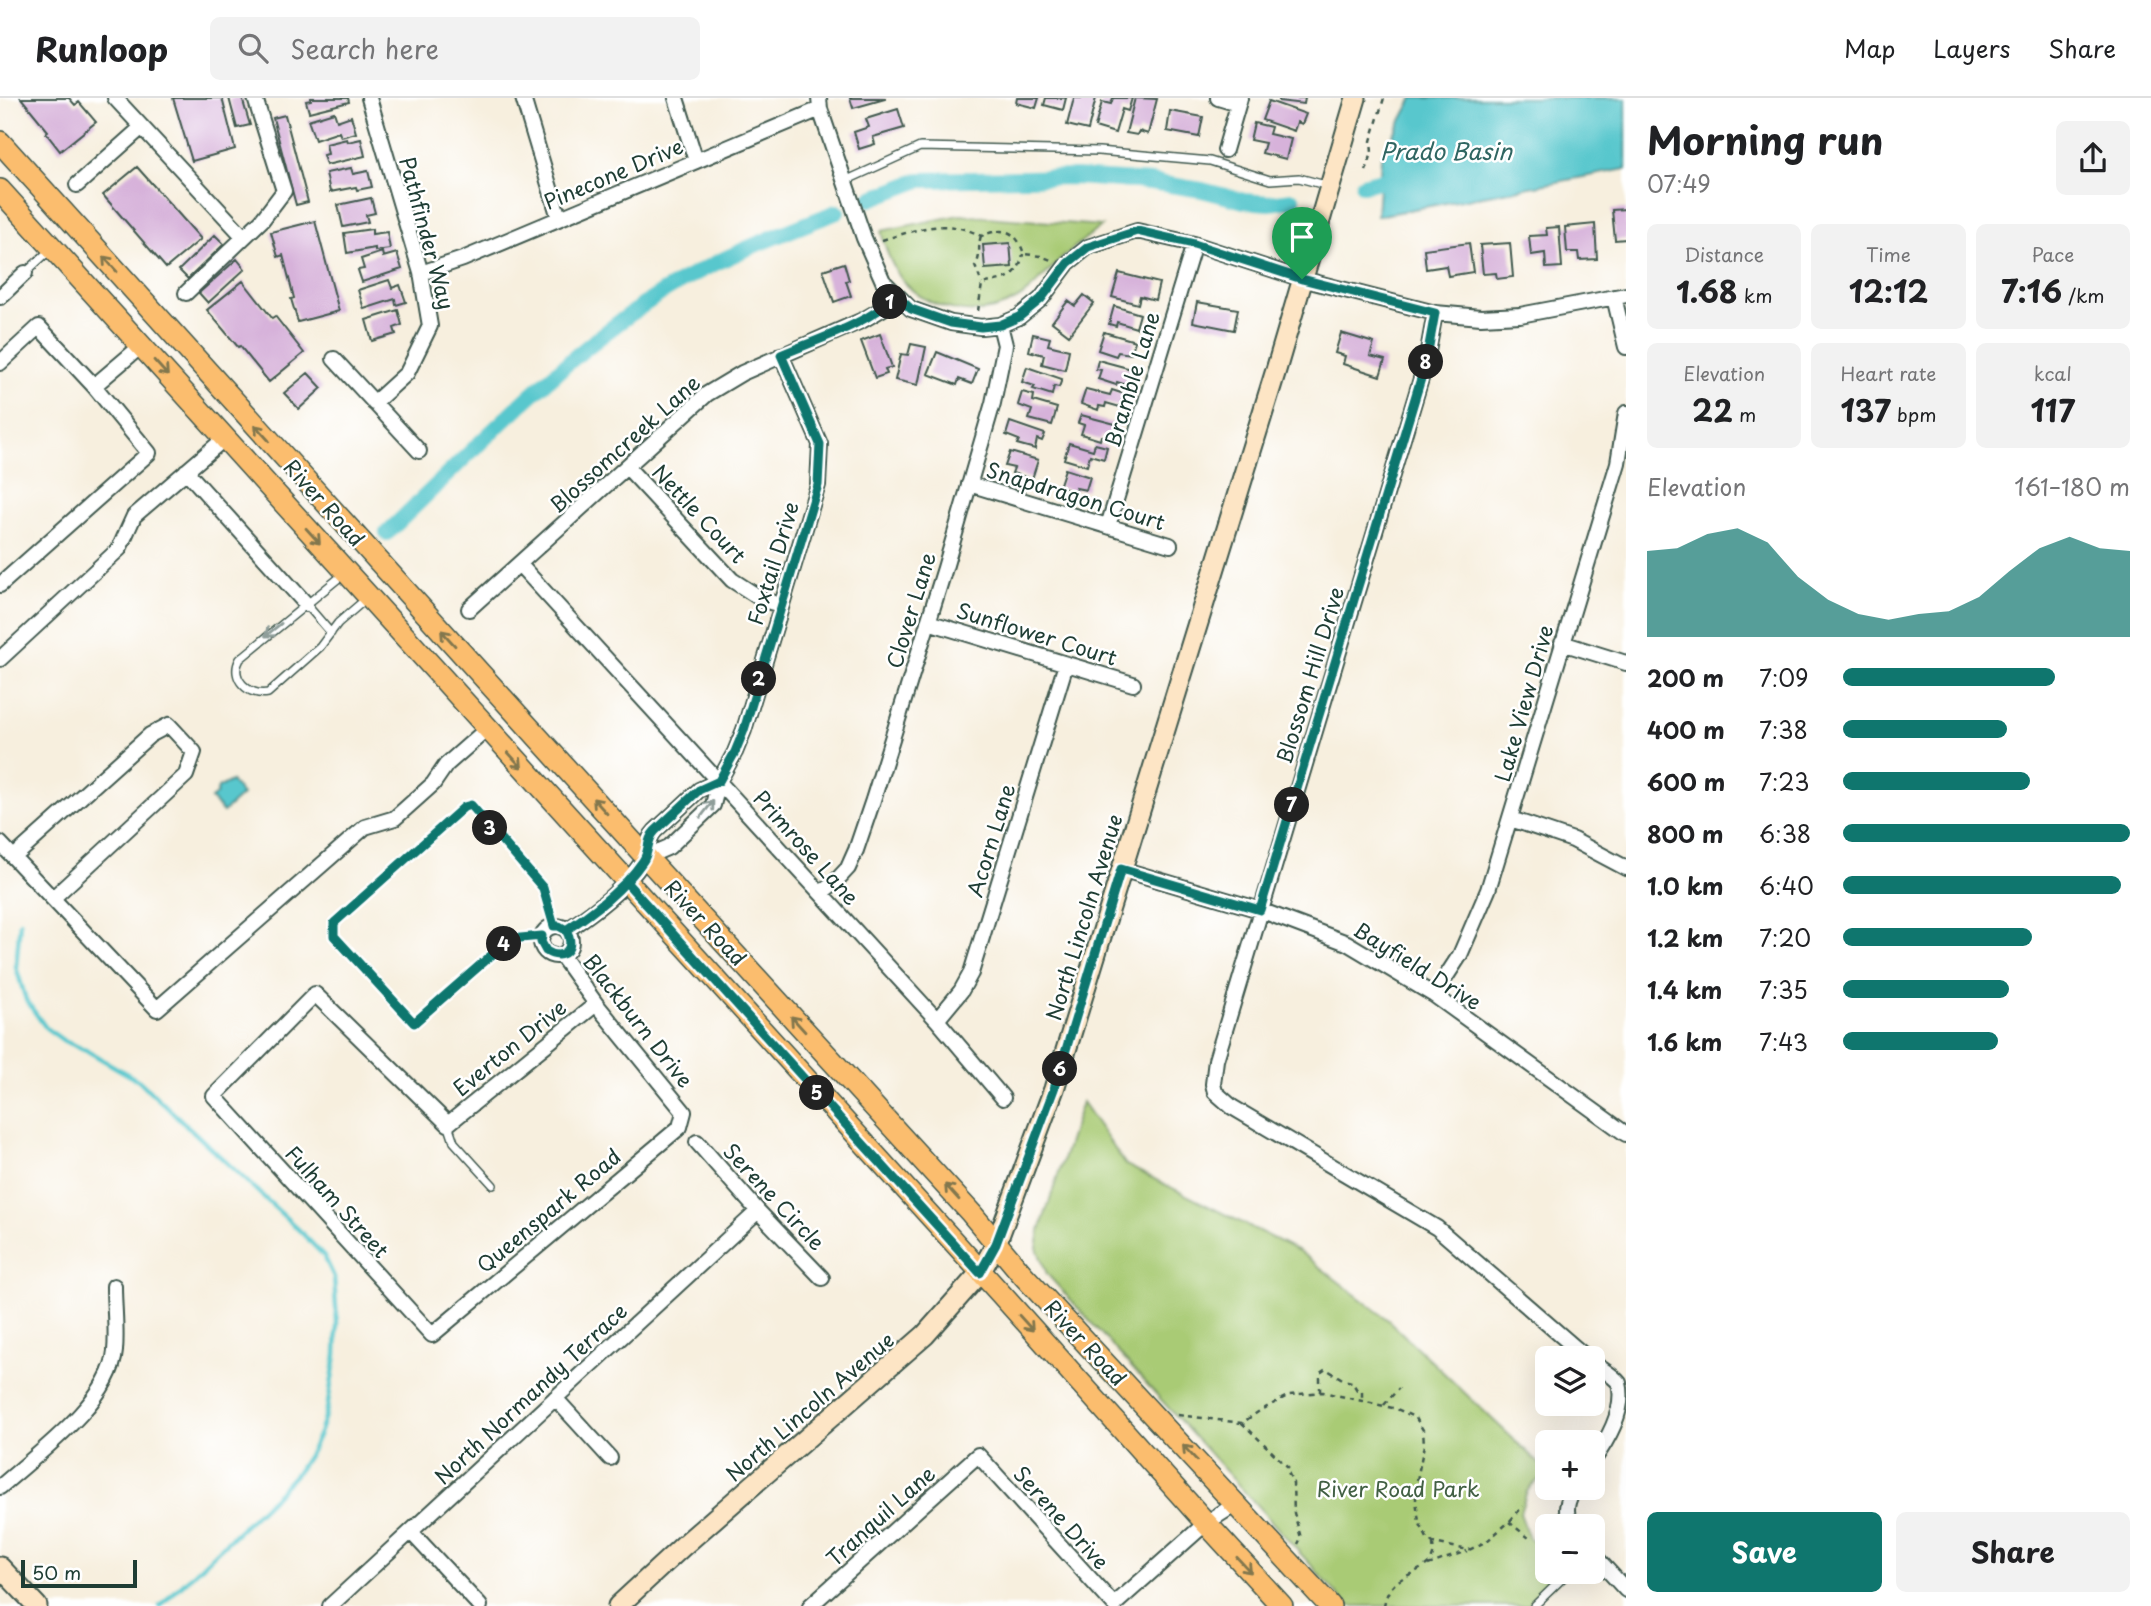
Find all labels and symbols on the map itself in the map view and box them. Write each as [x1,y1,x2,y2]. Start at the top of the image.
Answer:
street label: Pinecone Drive [538,129,688,217]
water label: Prado Basin [1380,133,1513,168]
street label: Pathfinder Way [392,153,464,313]
pin [1272,207,1332,279]
one-way arrow [101,256,118,273]
pin: 1 [872,284,908,320]
street label: Bramble Lane [1095,307,1167,451]
pin: 8 [1408,344,1444,380]
one-way arrow [152,359,169,376]
street label: Blossomcreek Lane [541,366,707,520]
one-way arrow [254,424,270,442]
street label: River Road [277,451,373,553]
street label: Snapdragon Court [983,453,1169,537]
street label: Nettle Court [646,456,754,570]
street label: Foxtail Drive [738,497,806,629]
one-way arrow [305,527,321,545]
street label: Clover Lane [877,548,943,672]
street label: Blossom Hill Drive [1267,582,1351,768]
street label: Sunflower Court [953,593,1121,673]
street label: Lake View Drive [1485,621,1561,785]
one-way arrow [265,622,283,638]
one-way arrow [439,630,456,647]
pin: 2 [742,662,776,696]
one-way arrow [507,751,523,769]
street label: Acorn Lane [958,779,1022,901]
street label: Primrose Lane [746,782,868,912]
pin: 7 [1274,788,1310,822]
one-way arrow [592,798,608,816]
one-way arrow [700,800,715,818]
pin: 3 [472,810,508,846]
street label: North Lincoln Avenue [1036,810,1130,1024]
street label: River Road [657,871,755,973]
street label: Bayfield Drive [1348,913,1488,1017]
pin: 4 [486,926,522,962]
street label: Blackburn Drive [576,946,702,1094]
street label: Everton Drive [445,991,573,1103]
one-way arrow [790,1016,807,1033]
pin: 6 [1042,1052,1078,1086]
pin: 5 [800,1076,834,1110]
street label: Serene Circle [717,1135,833,1257]
street label: Fulham Street [279,1138,397,1264]
street label: Queenspark Road [469,1140,627,1280]
one-way arrow [944,1183,960,1201]
street label: River Road [1037,1291,1135,1393]
street label: North Normandy Terrace [426,1295,634,1491]
one-way arrow [1018,1314,1035,1331]
street label: North Lincoln Avenue [718,1324,900,1488]
one-way arrow [1181,1445,1198,1462]
street label: Tranquil Lane [818,1457,942,1573]
street label: Serene Drive [1007,1458,1117,1576]
park label: River Road Park [1317,1472,1480,1504]
one-way arrow [1236,1556,1252,1574]
scale bar [21,1557,136,1589]

